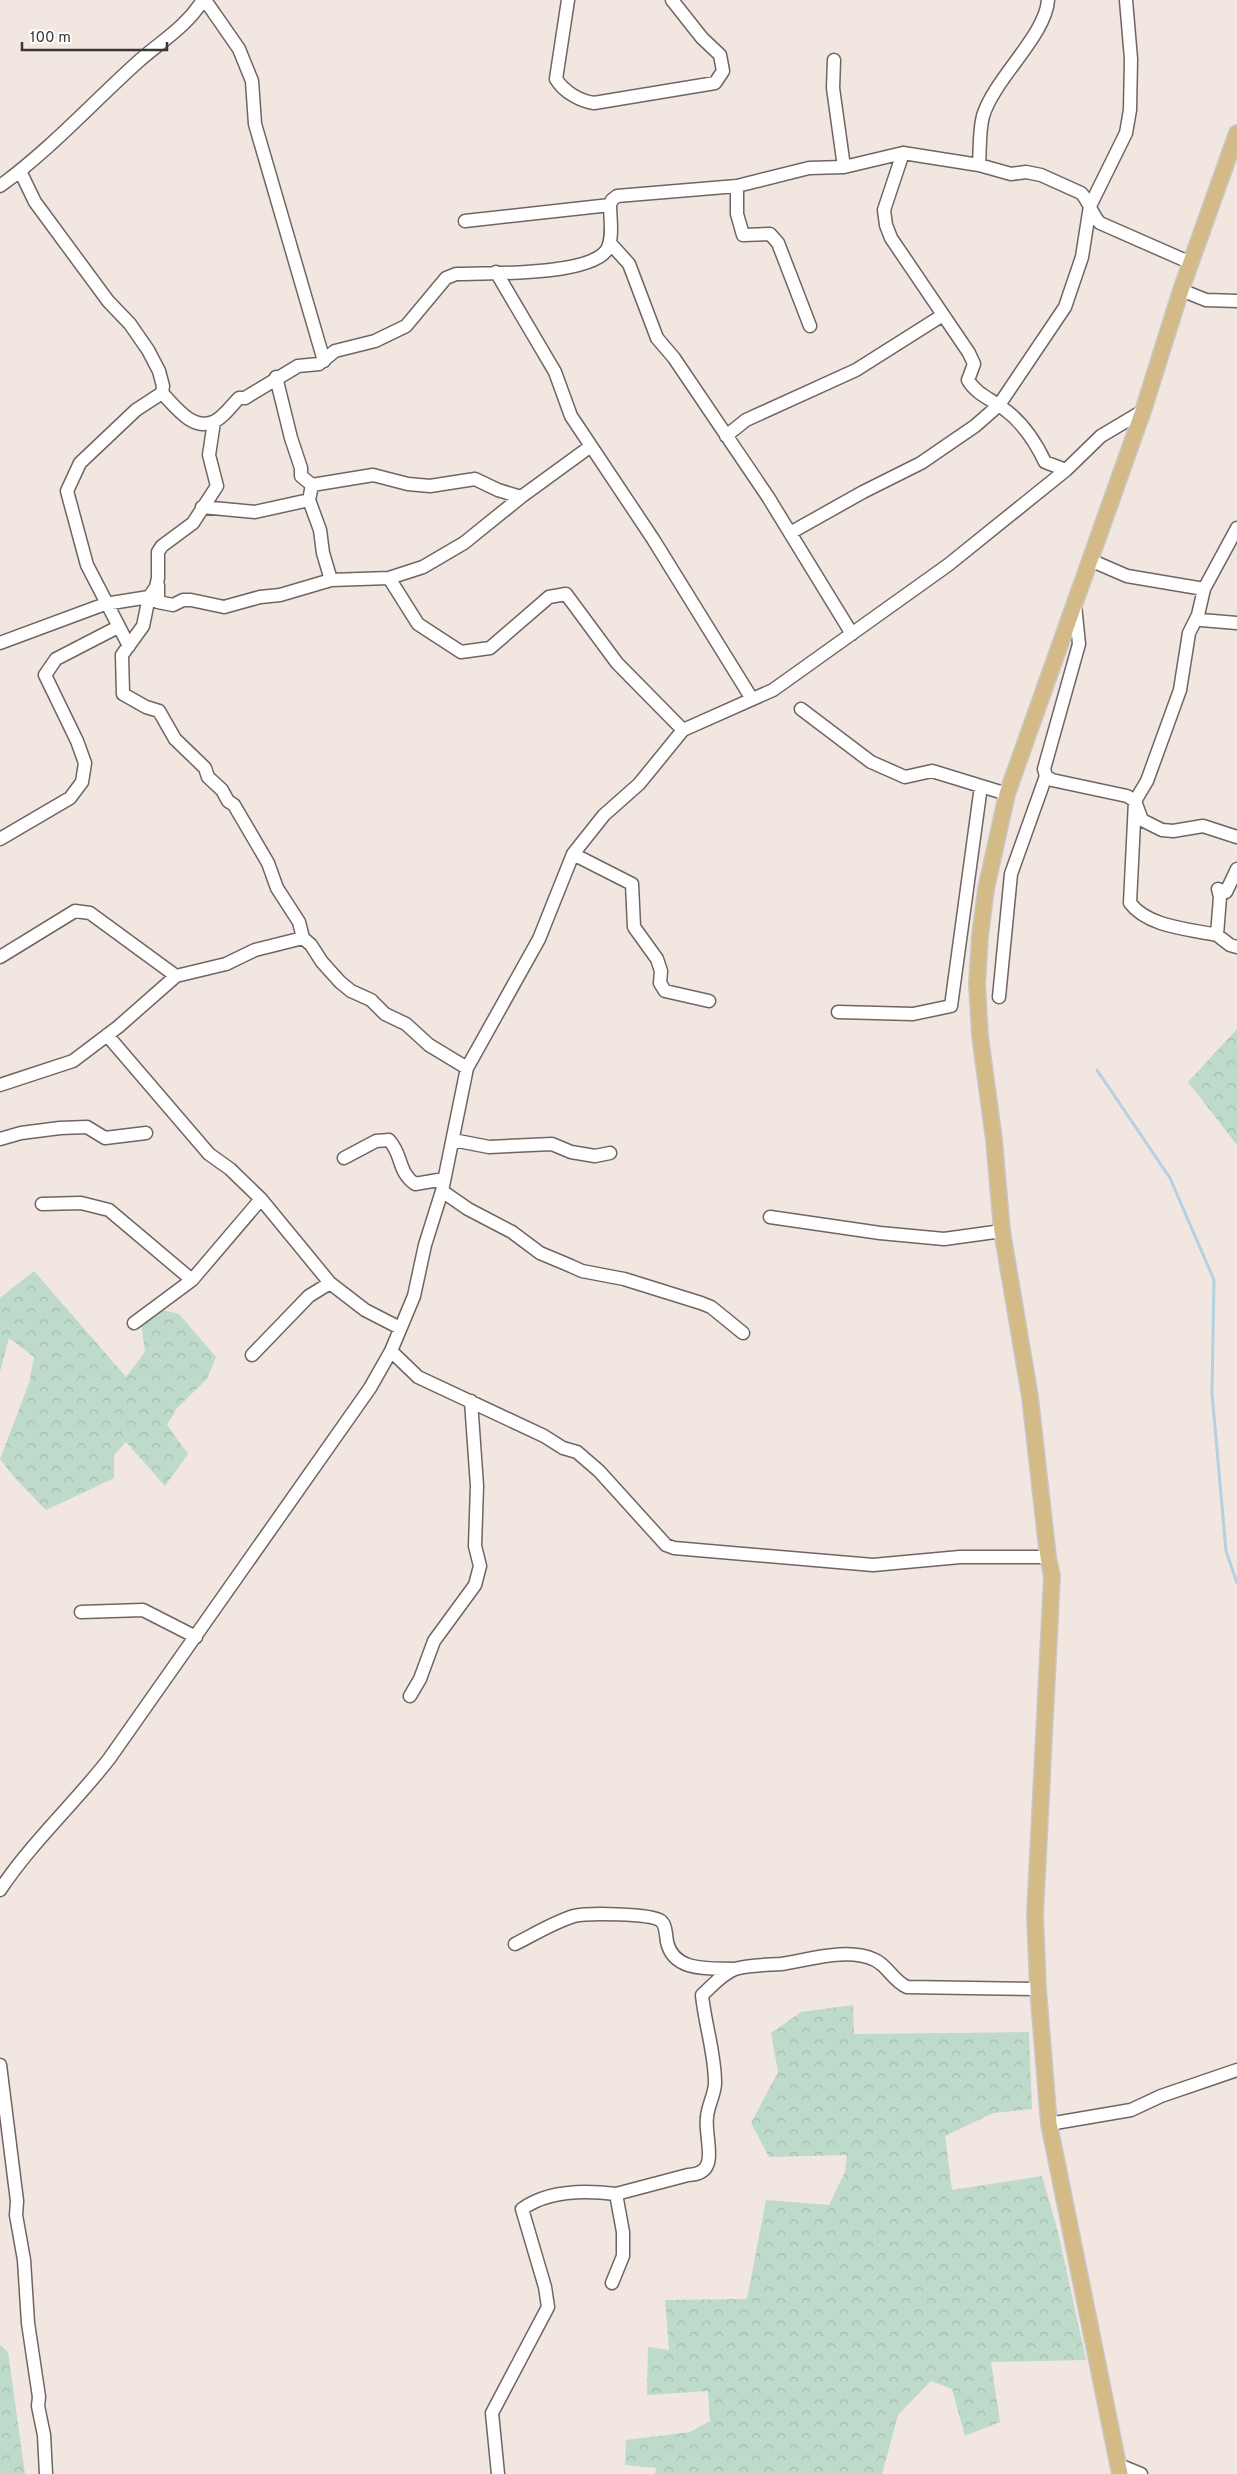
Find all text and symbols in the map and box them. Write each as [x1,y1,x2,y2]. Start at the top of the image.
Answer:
scale bar [22,20,168,52]
text: 100 m [30,29,71,48]

